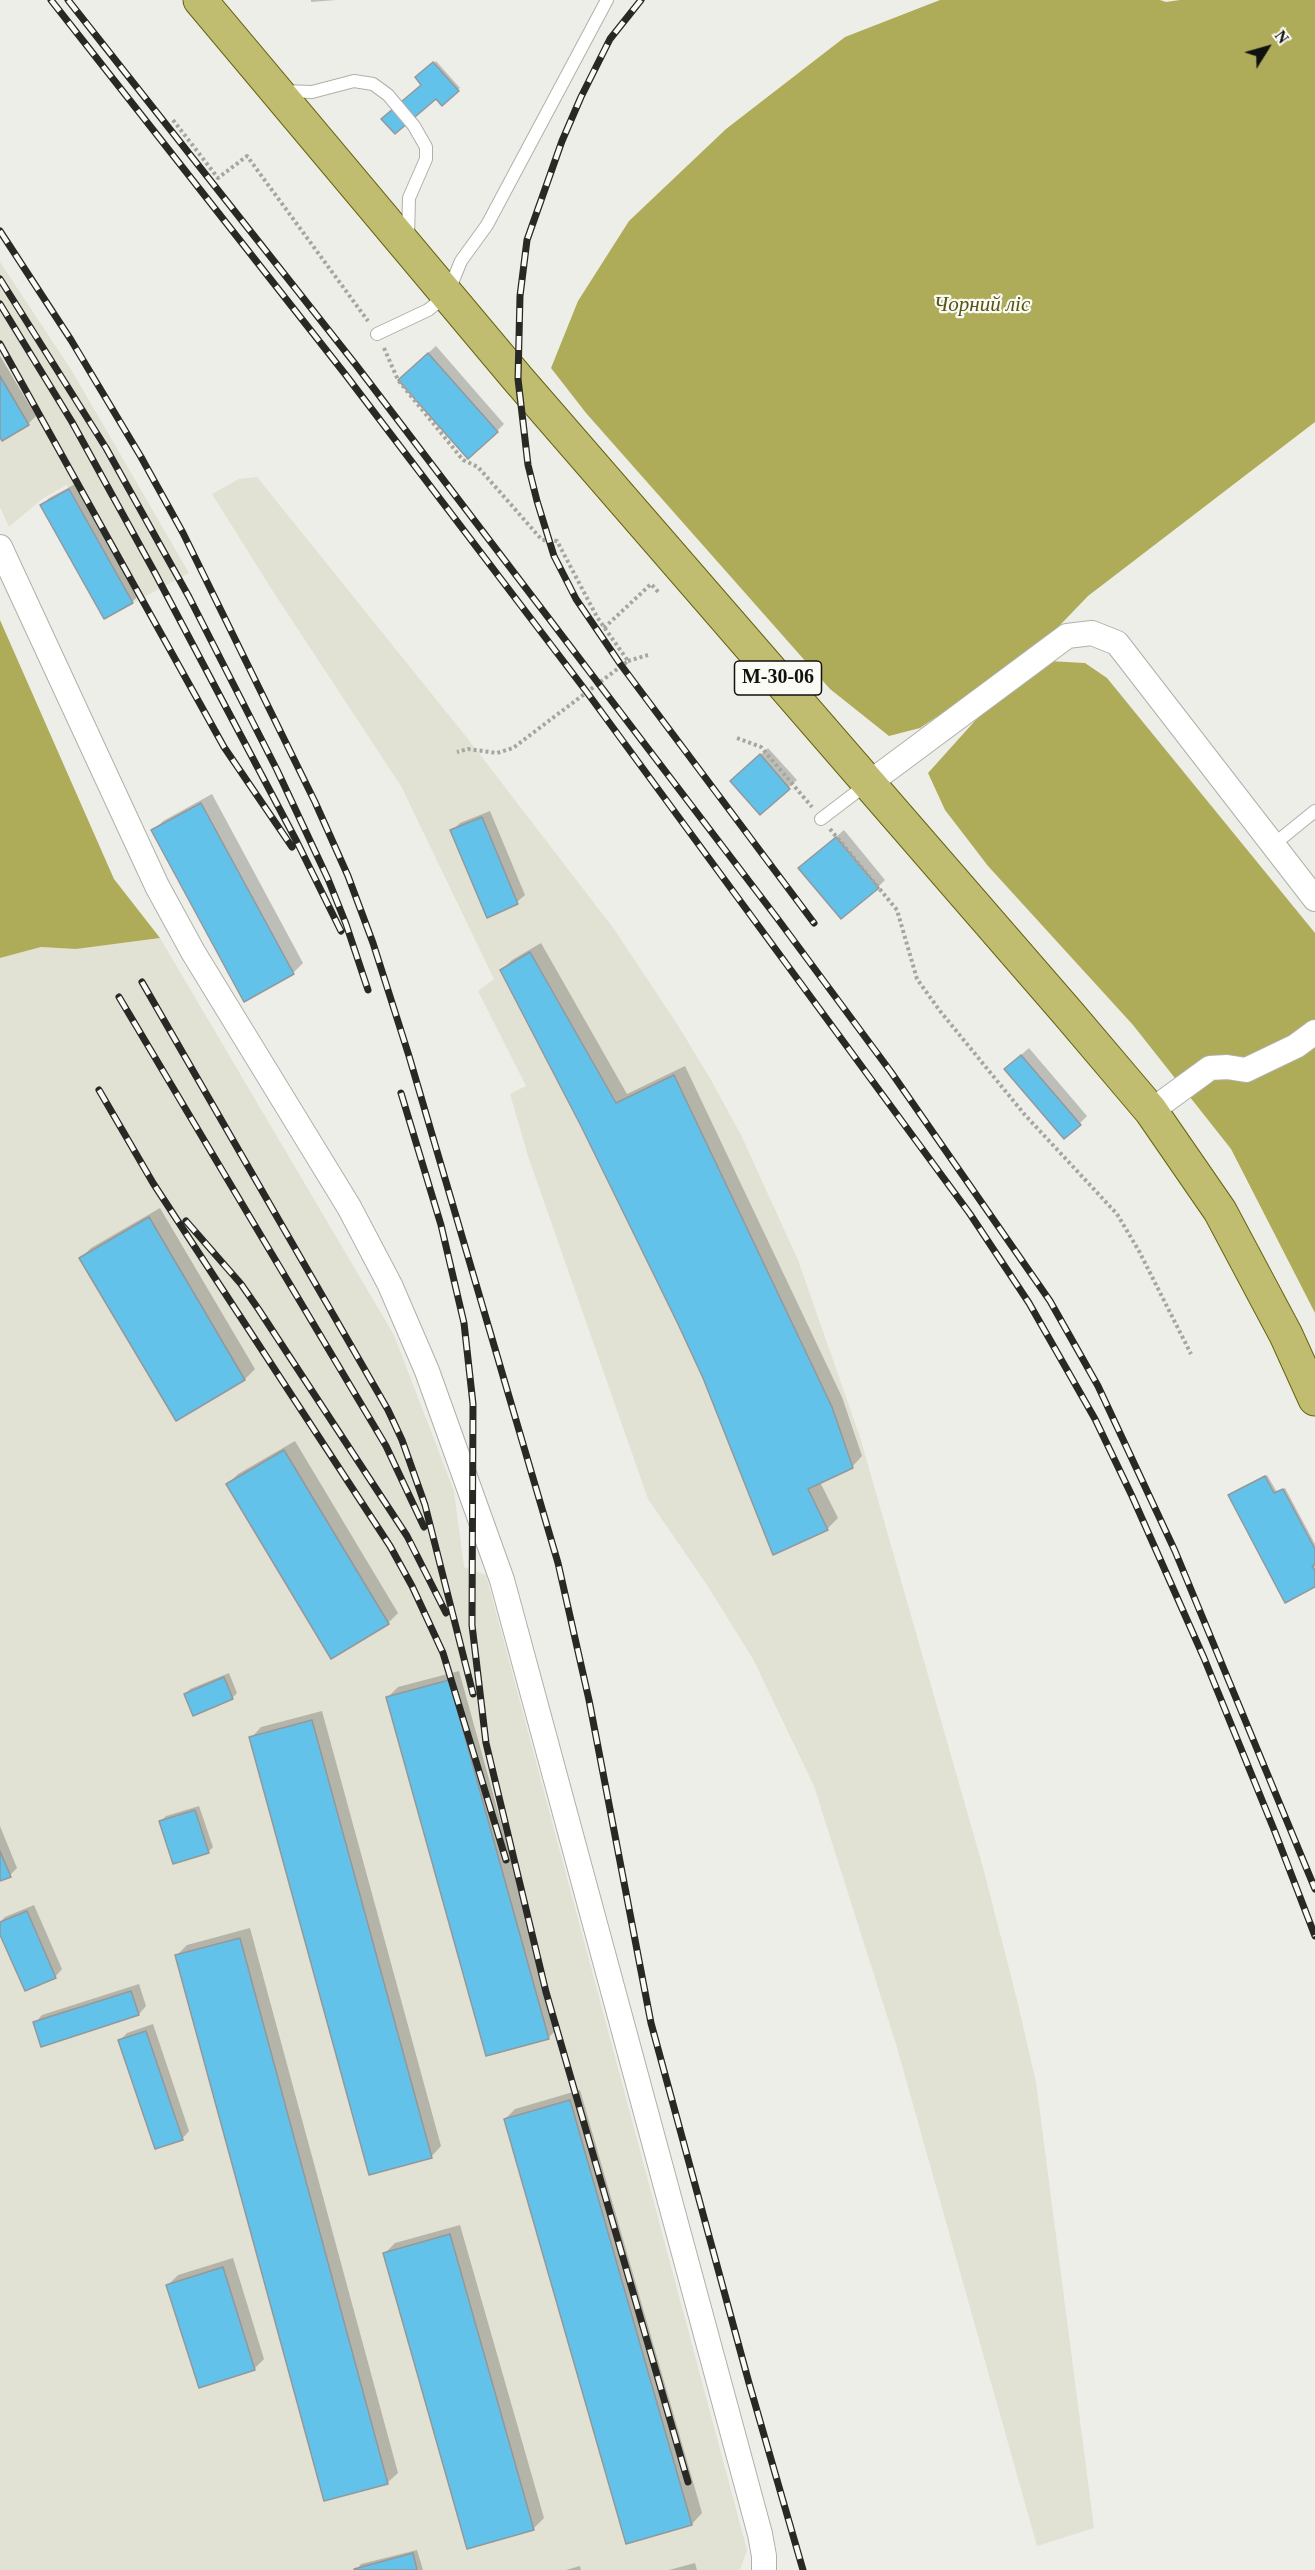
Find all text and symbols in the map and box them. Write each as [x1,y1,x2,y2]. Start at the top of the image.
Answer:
north arrow [1237,18,1297,78]
text: N [1272,27,1292,47]
park label: Чорний ліс [934,292,1030,318]
road number: М-30-06 [734,661,822,695]

